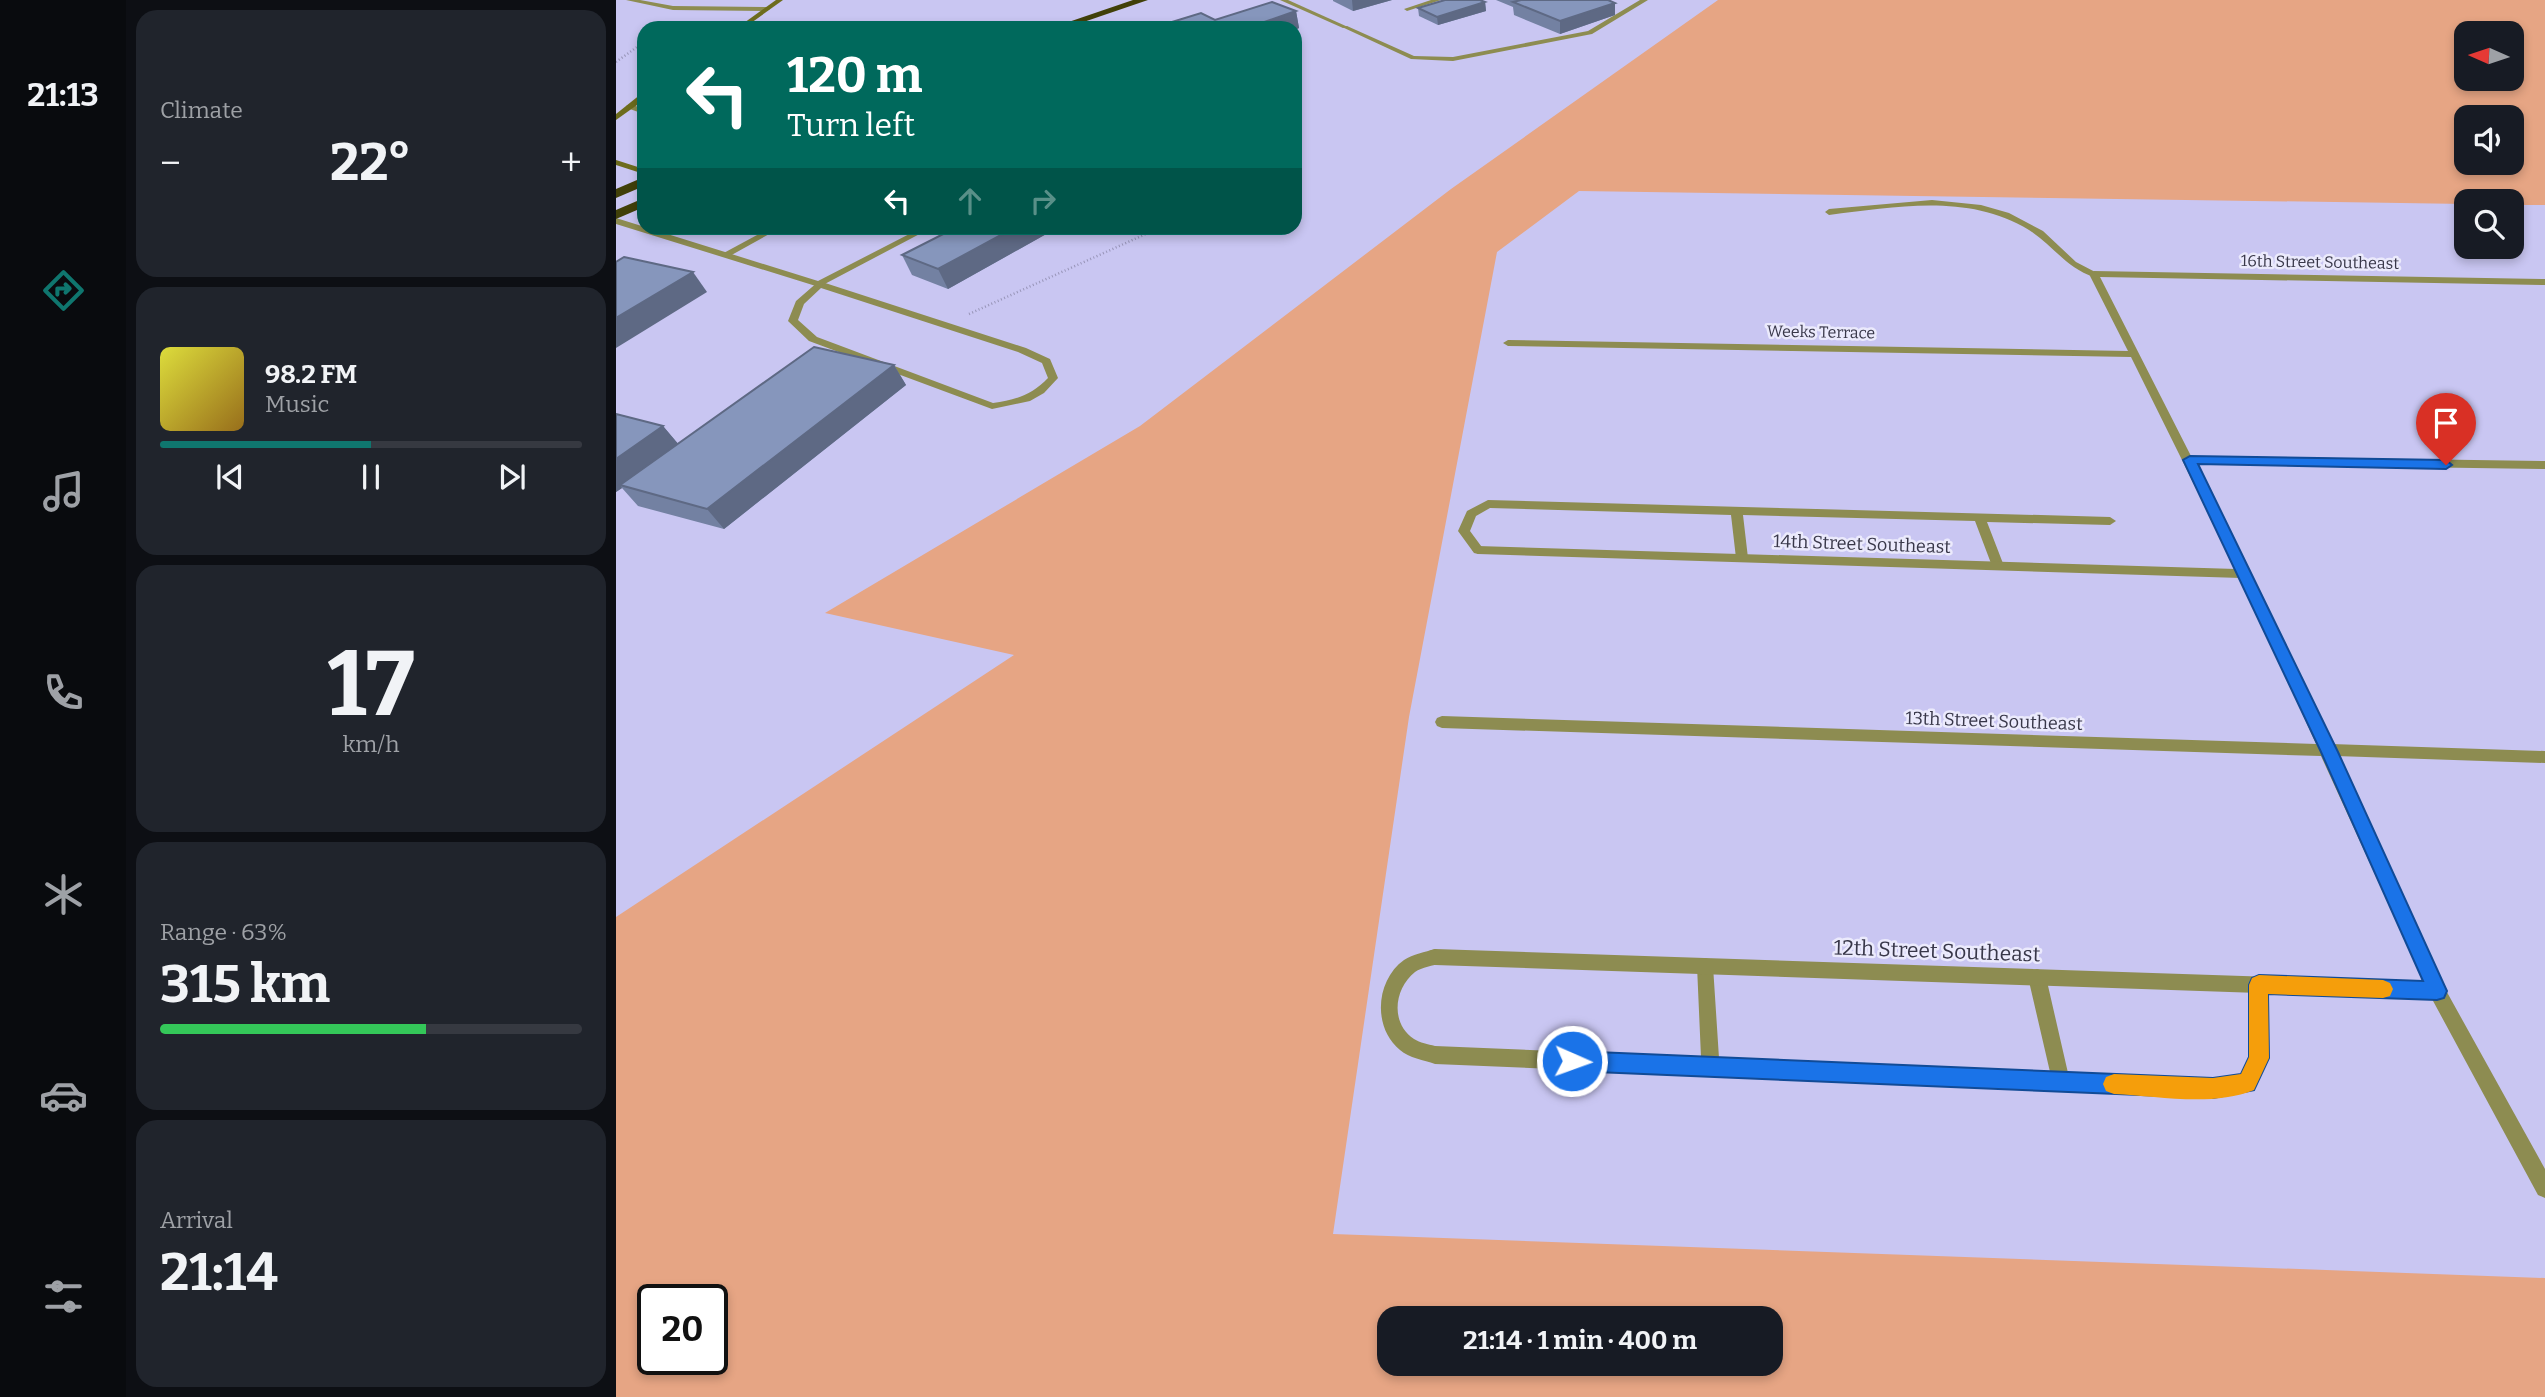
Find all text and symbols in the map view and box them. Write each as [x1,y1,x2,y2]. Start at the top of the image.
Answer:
north arrow [2454,21,2524,91]
map controls [2454,21,2524,259]
text: 120 m [787,46,922,105]
icon: left [672,49,763,140]
text: 21:13 [27,76,99,114]
text: Climate [160,96,243,124]
button: sound [2454,105,2524,175]
text: Turn left [787,106,915,144]
text: 22° [330,131,411,194]
text: − [160,140,181,186]
text: + [560,140,582,186]
icon: left [878,182,916,220]
icon: ahead [951,182,989,220]
icon: right [1024,182,1062,220]
button: search [2454,189,2524,259]
street label: 16th Street Southeast [2241,251,2399,273]
icon: directions [39,266,88,315]
street label: Weeks Terrace [1767,322,1875,342]
text: 98.2 FM [265,359,357,390]
text: Music [265,390,329,418]
pin [2416,393,2476,465]
icon: arrive [2427,404,2465,442]
icon: previous [211,458,249,496]
icon: pause [352,458,390,496]
icon: next [493,458,531,496]
icon: music [39,467,88,516]
street label: 14th Street Southeast [1773,530,1952,558]
text: 17 [327,630,415,739]
icon: phone [39,668,88,717]
street label: 13th Street Southeast [1905,707,2083,735]
text: km/h [343,730,399,758]
icon: climate [39,870,88,919]
text: Range · 63% [160,918,287,946]
street label: 12th Street Southeast [1833,934,2041,968]
text: 315 km [160,953,330,1016]
position arrow [1535,1024,1609,1098]
icon: car [39,1071,88,1120]
text: Arrival [160,1206,233,1234]
text: 21:14 [160,1241,278,1304]
icon: filters [39,1272,88,1321]
speed limit sign: 20 [637,1284,728,1375]
text: 21:14 · 1 min · 400 m [1463,1325,1697,1356]

